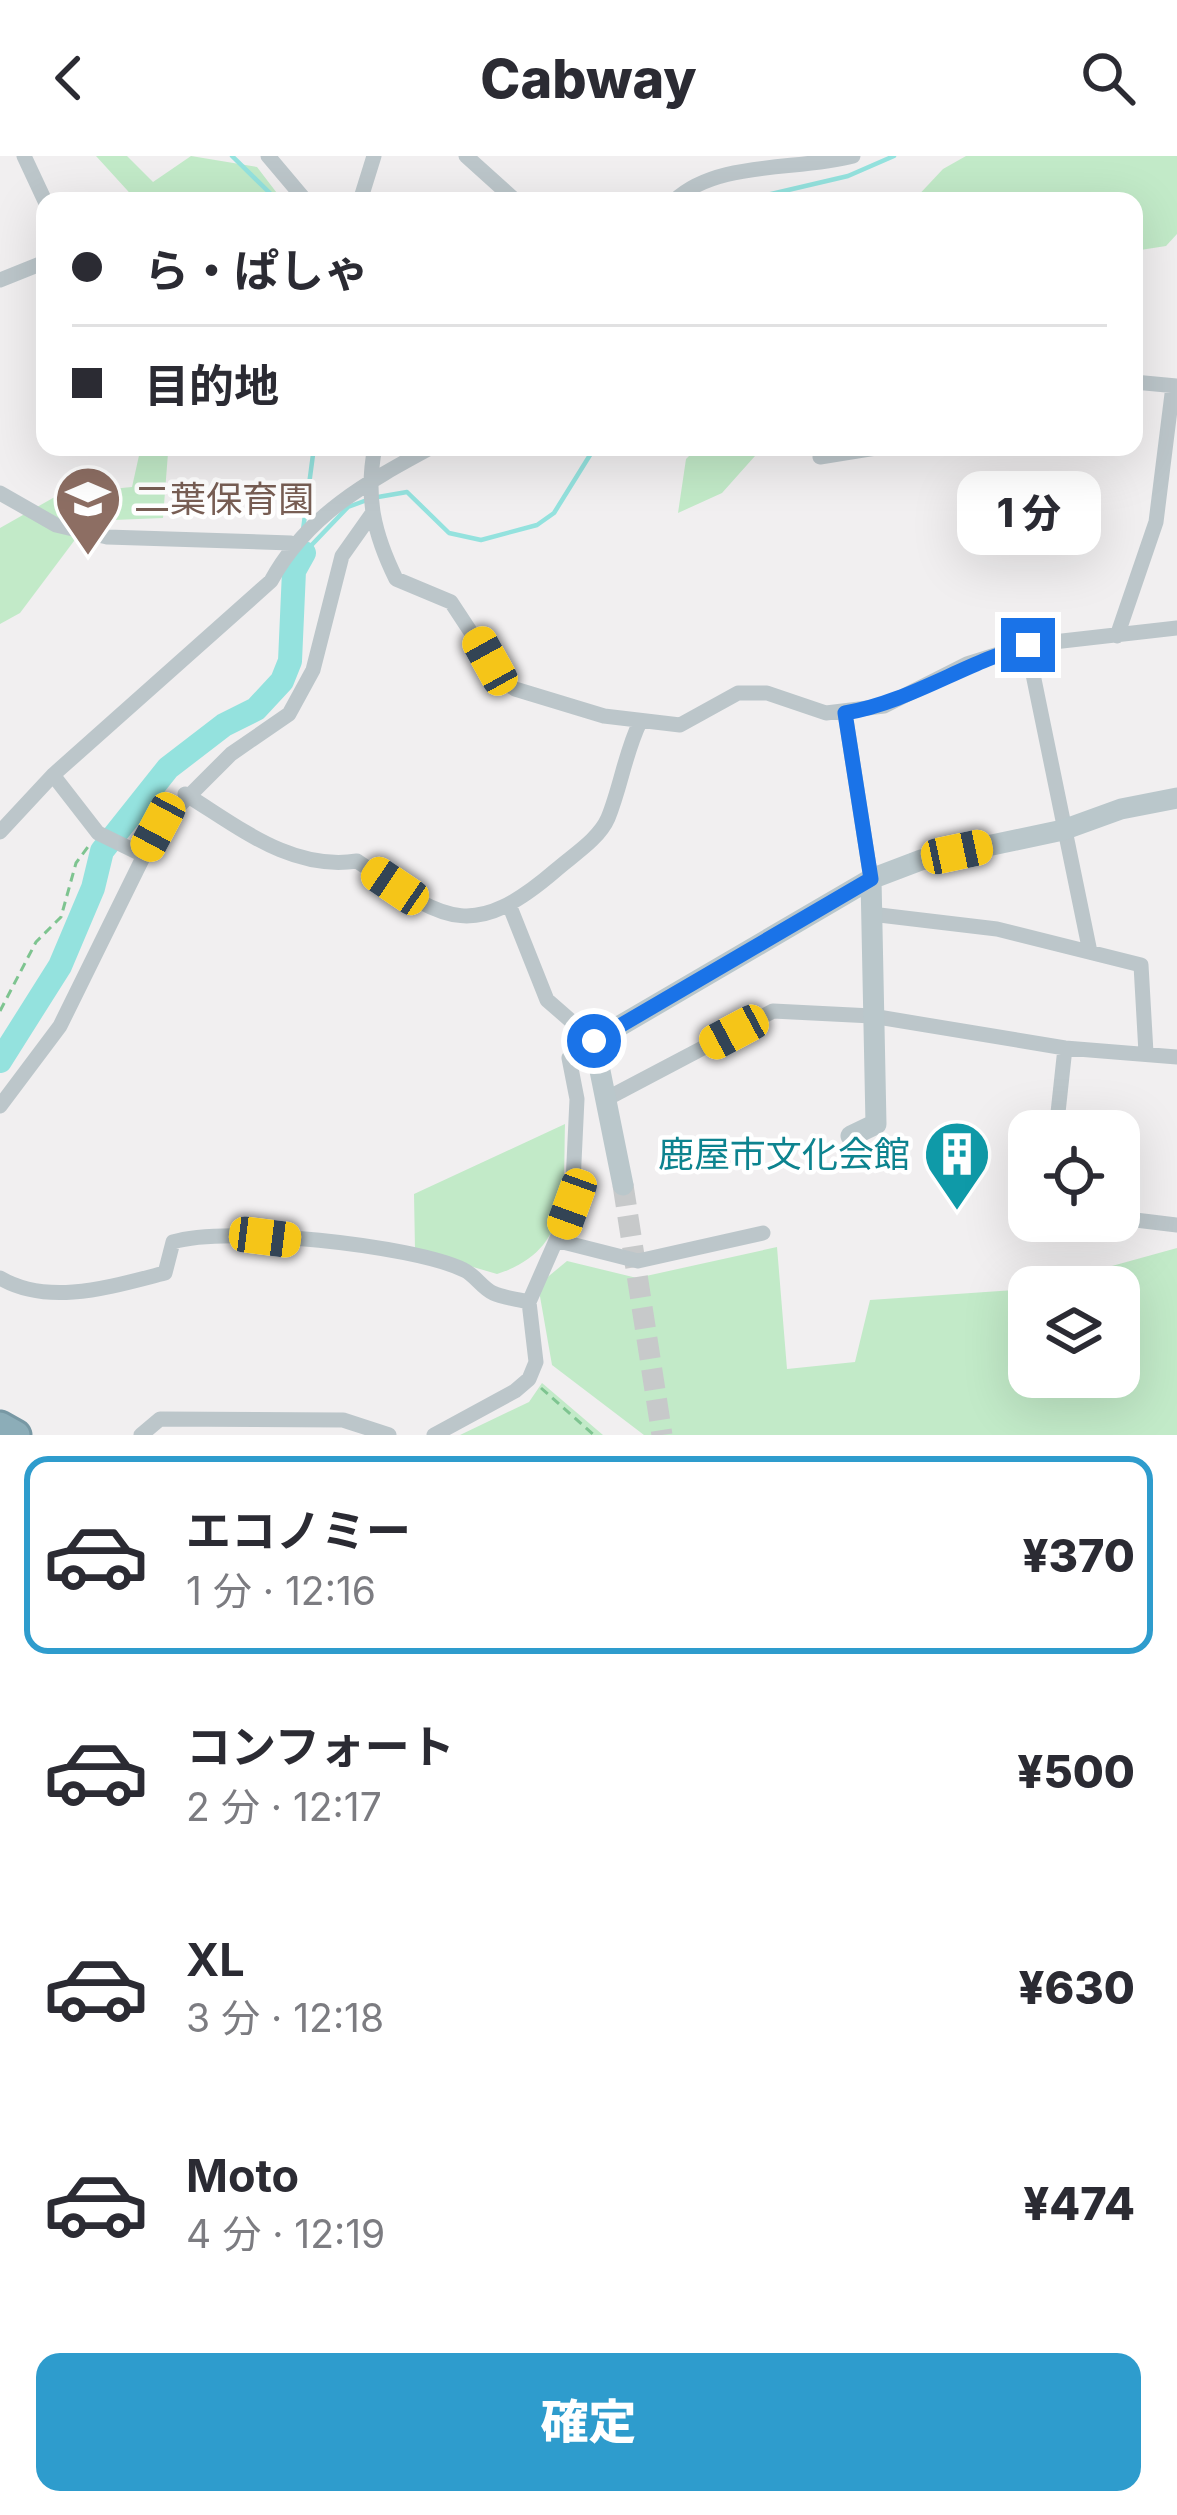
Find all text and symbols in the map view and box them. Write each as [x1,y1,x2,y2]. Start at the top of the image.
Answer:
icon: back [36,45,102,111]
icon: search [1075,45,1141,111]
text: Cabway [480,46,697,111]
text: ら・ぱしゃ [144,243,369,298]
text: 目的地 [144,358,279,413]
school or university icon: 二葉保育園 [53,464,123,558]
callout: 1 分 [956,471,1100,555]
place label: 二葉保育園 [134,477,314,521]
text: 1 分 [997,489,1061,536]
route end [1001,618,1055,672]
car [457,621,523,701]
car [125,787,191,867]
car [918,827,996,877]
car [355,851,435,921]
car [694,999,774,1065]
route start [567,1014,621,1068]
map controls [1008,1110,1140,1398]
button: locate [1008,1110,1140,1242]
building icon: 鹿屋市文化会館 [922,1119,992,1213]
place label: 鹿屋市文化会館 [658,1132,910,1176]
car [543,1164,601,1244]
car [227,1215,303,1259]
button: layers [1008,1266,1140,1398]
icon: car [42,1501,150,1609]
text: エコノミー [186,1503,411,1558]
text: ¥370 [1023,1528,1135,1583]
text: 1 分 · 12:16 [186,1567,376,1614]
icon: car [42,1717,150,1825]
text: コンフォート [186,1719,455,1774]
text: ¥500 [1017,1744,1135,1799]
text: 2 分 · 12:17 [186,1783,382,1830]
text: XL [186,1932,245,1987]
icon: car [42,1933,150,2041]
text: ¥630 [1019,1960,1135,2015]
text: 3 分 · 12:18 [186,1994,384,2041]
text: Moto [186,2148,299,2203]
icon: car [42,2149,150,2257]
text: ¥474 [1023,2176,1135,2231]
text: 4 分 · 12:19 [186,2210,385,2257]
button: 確定 [36,2353,1141,2491]

